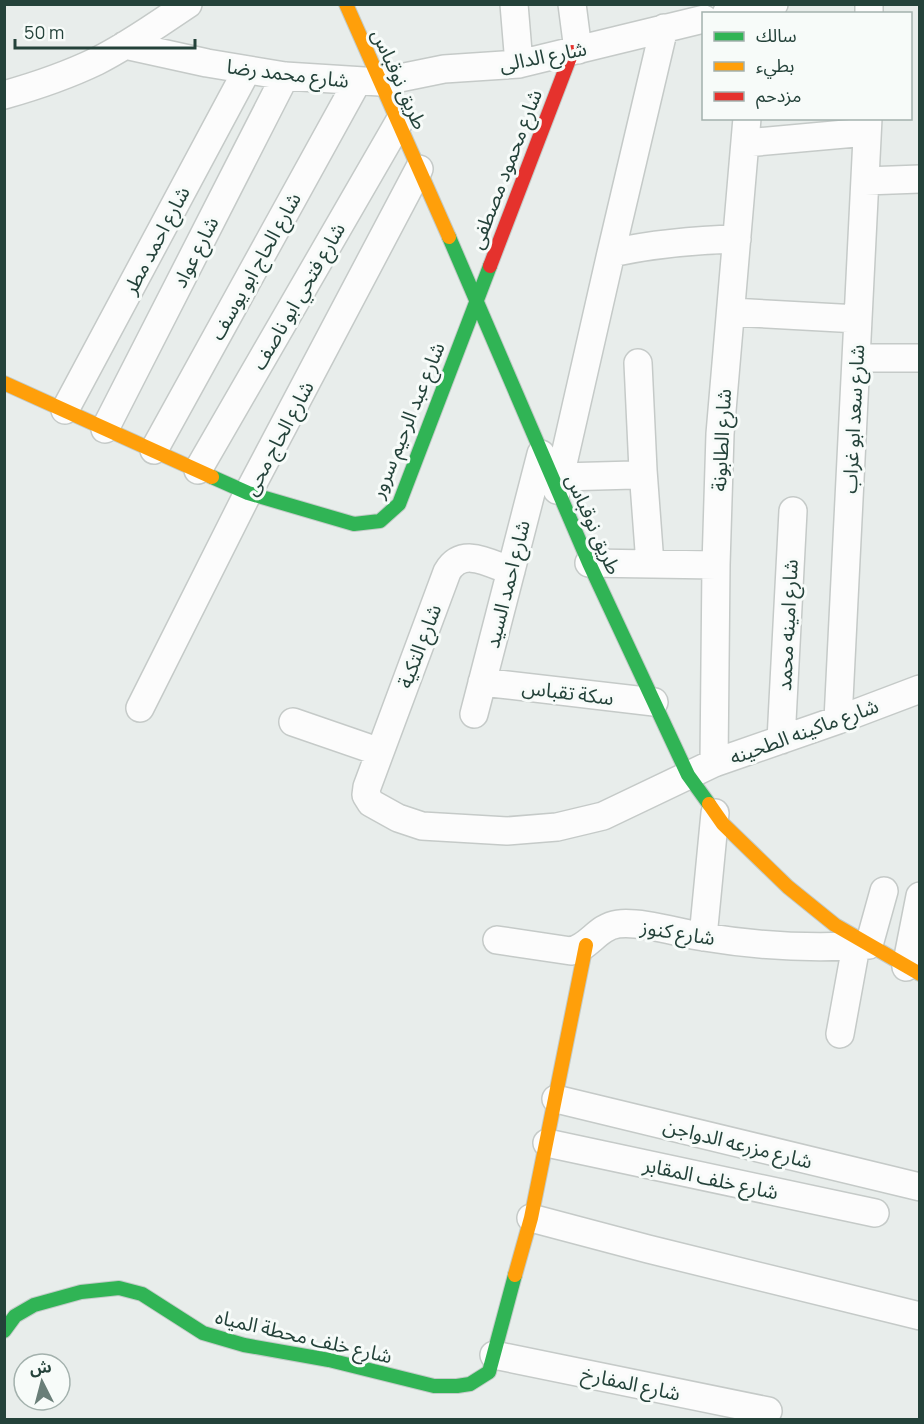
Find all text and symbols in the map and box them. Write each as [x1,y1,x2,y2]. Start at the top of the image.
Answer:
scale bar [15,12,195,50]
legend [702,12,912,120]
text: 50 m [24,20,64,44]
text: سالك [756,23,797,47]
street label: طريق نوقباس [366,24,434,134]
street label: شارع الدالى [497,34,589,80]
street label: شارع محمد رضا [225,52,351,96]
text: بطيء [756,53,794,79]
text: مزدحم [756,83,801,109]
street label: شارع محمود مصطفى [462,85,550,253]
street label: شارع احمد مطر [116,181,197,300]
street label: شارع الحاج ابو يوسف [203,187,309,346]
street label: شارع عواد [166,212,226,293]
street label: شارع فتحي ابو ناصف [245,218,353,376]
street label: شارع عبد الرحيم سرور [363,338,452,504]
street label: شارع سعد ابو غراب [836,344,872,494]
street label: شارع الحاج محى [236,376,321,501]
street label: شارع الطابونة [705,388,739,492]
street label: طريق نوقباس [560,469,628,579]
street label: شارع احمد السيد [478,517,538,651]
street label: شارع امينه محمد [770,559,806,692]
street label: شارع التكية [391,600,449,693]
street label: سكة تقباس [521,673,615,711]
street label: شارع ماكينه الطحينه [726,692,883,772]
street label: شارع كنوز [638,913,717,953]
street label: شارع مزرعه الدواجن [660,1111,815,1177]
street label: شارع خلف المقابر [640,1150,781,1207]
street label: شارع خلف محطة المياه [212,1303,395,1371]
north arrow [12,1352,72,1412]
text: ش [28,1355,53,1379]
street label: شارع المفارخ [579,1359,683,1409]

